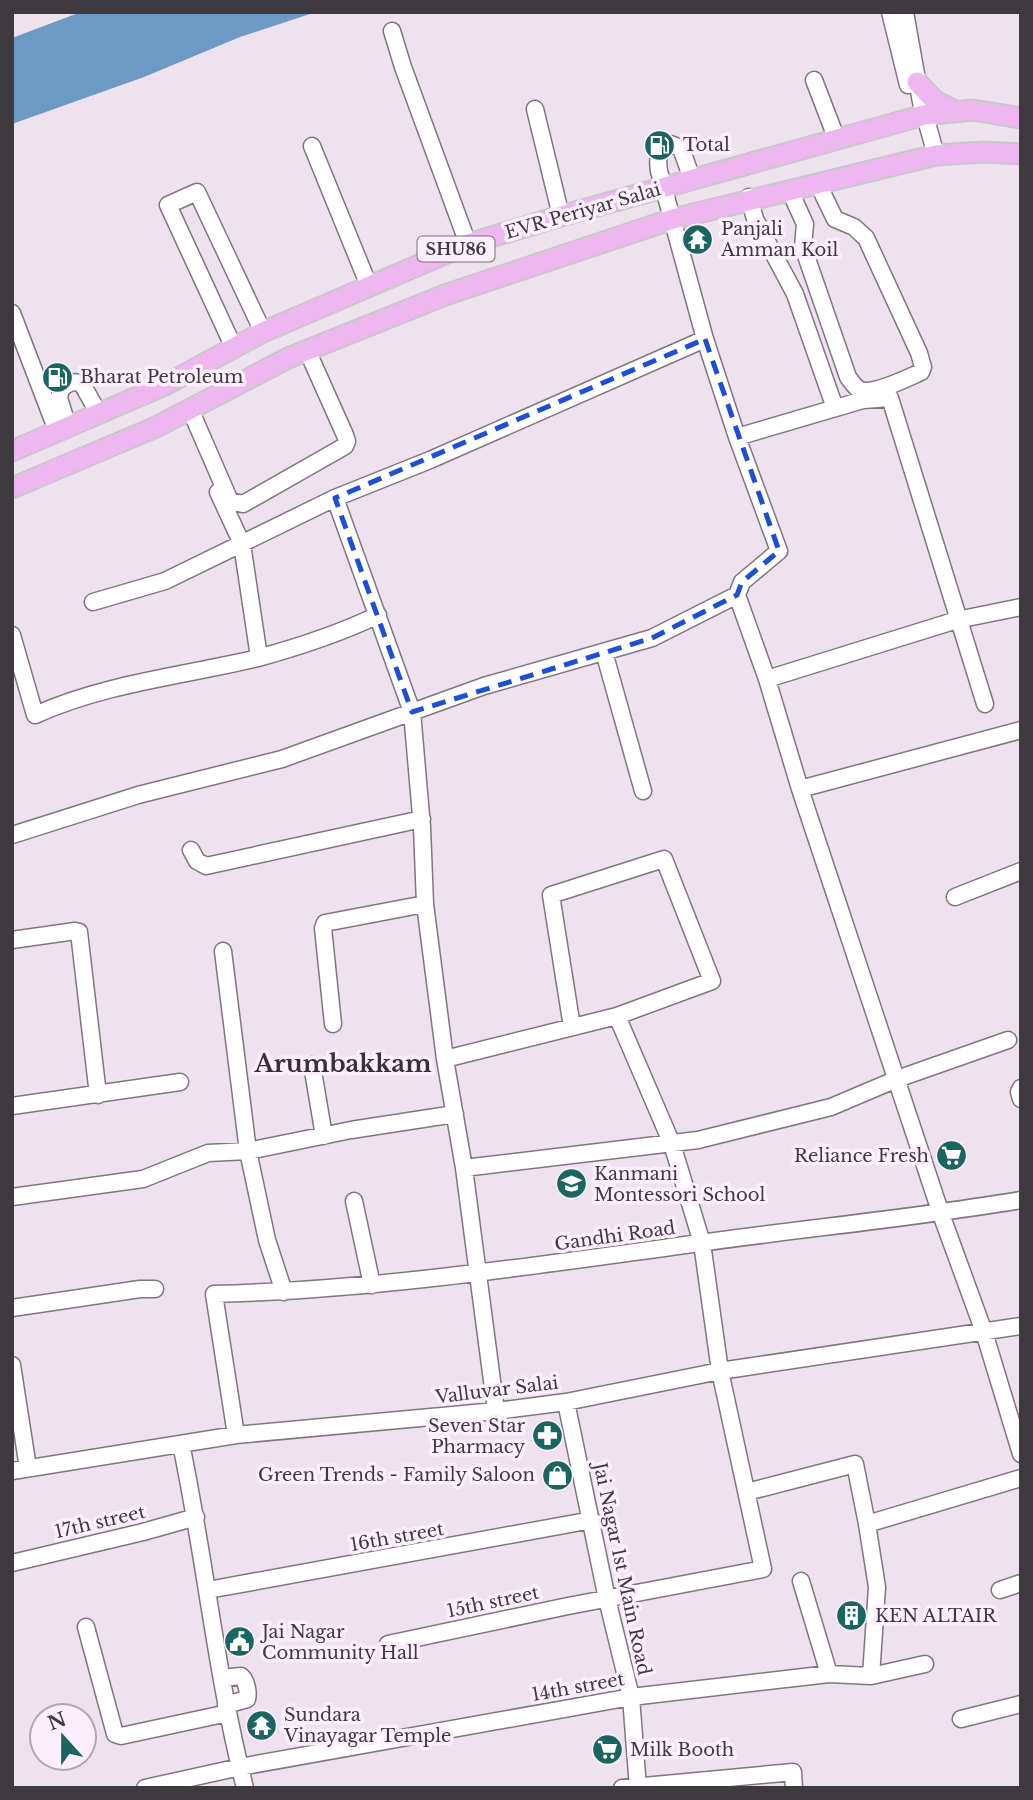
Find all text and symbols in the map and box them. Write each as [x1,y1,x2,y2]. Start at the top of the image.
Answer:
fuel station icon: Total [643,128,677,162]
place label: Total [683,134,730,156]
street label: EVR Periyar Salai [503,178,663,244]
place label: Panjali Amman Koil [720,218,838,261]
temple icon: Panjali Amman Koil [681,222,715,256]
road number: SHU86 [418,236,494,262]
fuel station icon: Bharat Petroleum [40,360,74,394]
place label: Bharat Petroleum [80,366,243,388]
district label: Arumbakkam [253,1049,432,1078]
supermarket icon: Reliance Fresh [935,1139,969,1173]
place label: Reliance Fresh [794,1145,929,1167]
place label: Kanmani Montessori School [594,1163,766,1206]
school or university icon: Kanmani Montessori School [554,1167,588,1201]
street label: Gandhi Road [553,1217,677,1255]
street label: Valluvar Salai [433,1372,560,1409]
place label: Seven Star Pharmacy [428,1415,525,1458]
pharmacy icon: Seven Star Pharmacy [531,1419,565,1453]
shop icon: Green Trends - Family Saloon [541,1458,575,1492]
street label: Jai Nagar 1st Main Road [588,1459,655,1677]
place label: Green Trends - Family Saloon [258,1464,535,1486]
street label: 17th street [53,1501,148,1543]
street label: 16th street [348,1518,446,1556]
street label: 15th street [445,1581,541,1622]
building icon: KEN ALTAIR [835,1599,869,1633]
place label: KEN ALTAIR [875,1605,997,1627]
place label: Jai Nagar Community Hall [260,1621,419,1664]
public building icon: Jai Nagar Community Hall [222,1625,256,1659]
street label: 14th street [530,1668,626,1706]
north arrow [28,1702,98,1772]
place label: Sundara Vinayagar Temple [283,1704,451,1747]
text: N [45,1708,70,1736]
temple icon: Sundara Vinayagar Temple [244,1708,278,1742]
supermarket icon: Milk Booth [590,1733,624,1767]
place label: Milk Booth [630,1739,734,1761]

